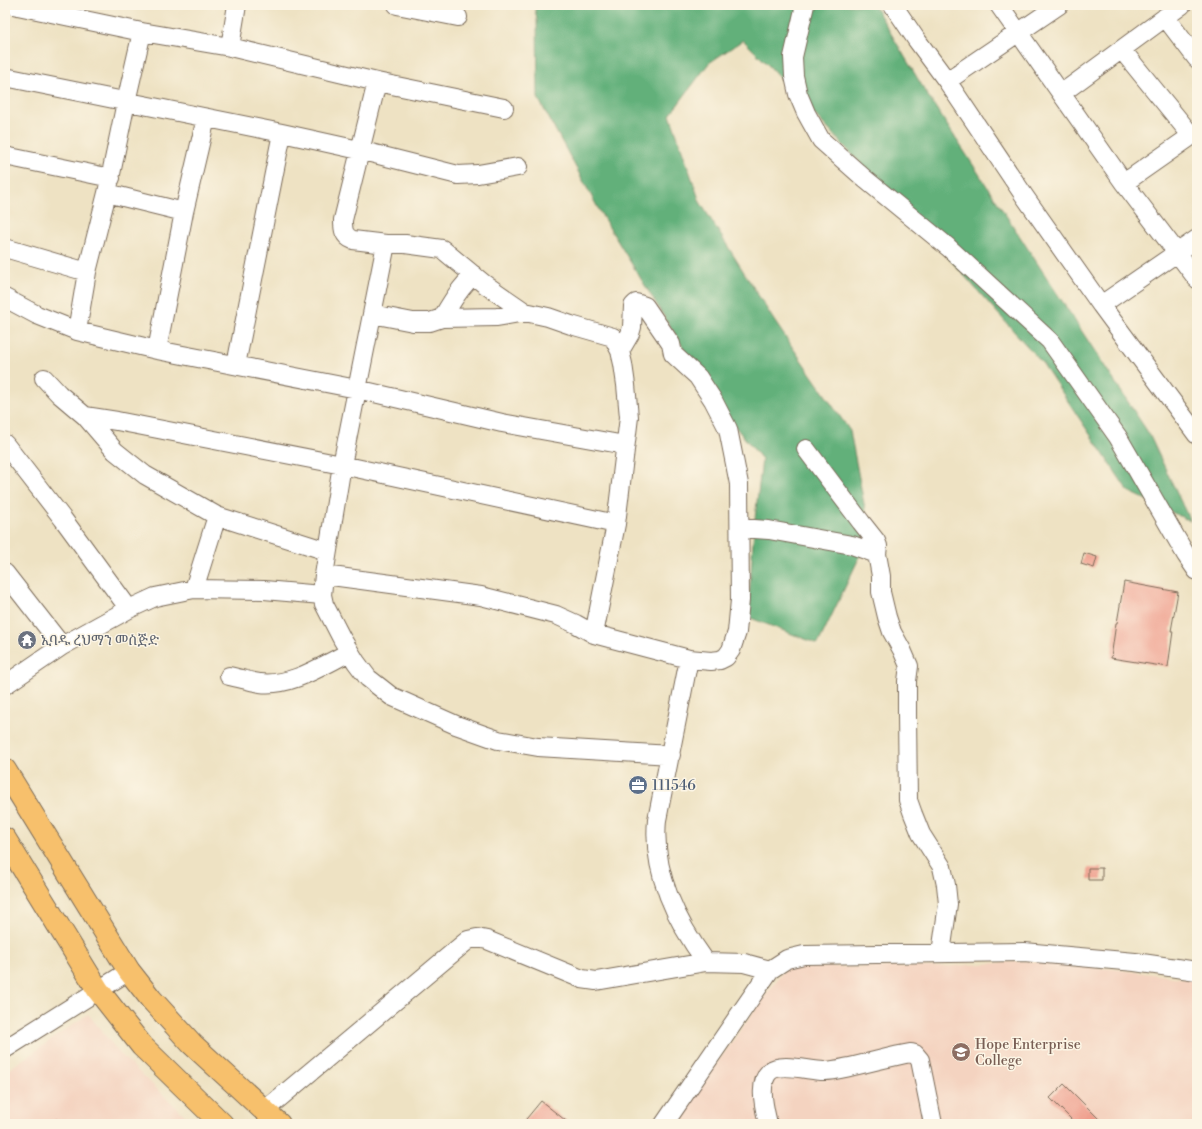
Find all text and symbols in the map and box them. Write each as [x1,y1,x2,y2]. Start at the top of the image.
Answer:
temple icon: ኢባዱ ረህማን መስጅድ [16,629,38,651]
place label: ኢባዱ ረህማን መስጅድ [41,632,159,650]
office icon: 111546 [627,774,649,796]
place label: 111546 [652,777,696,795]
place label: Hope Enterprise College [975,1036,1081,1070]
school or university icon: Hope Enterprise College [950,1041,972,1063]

